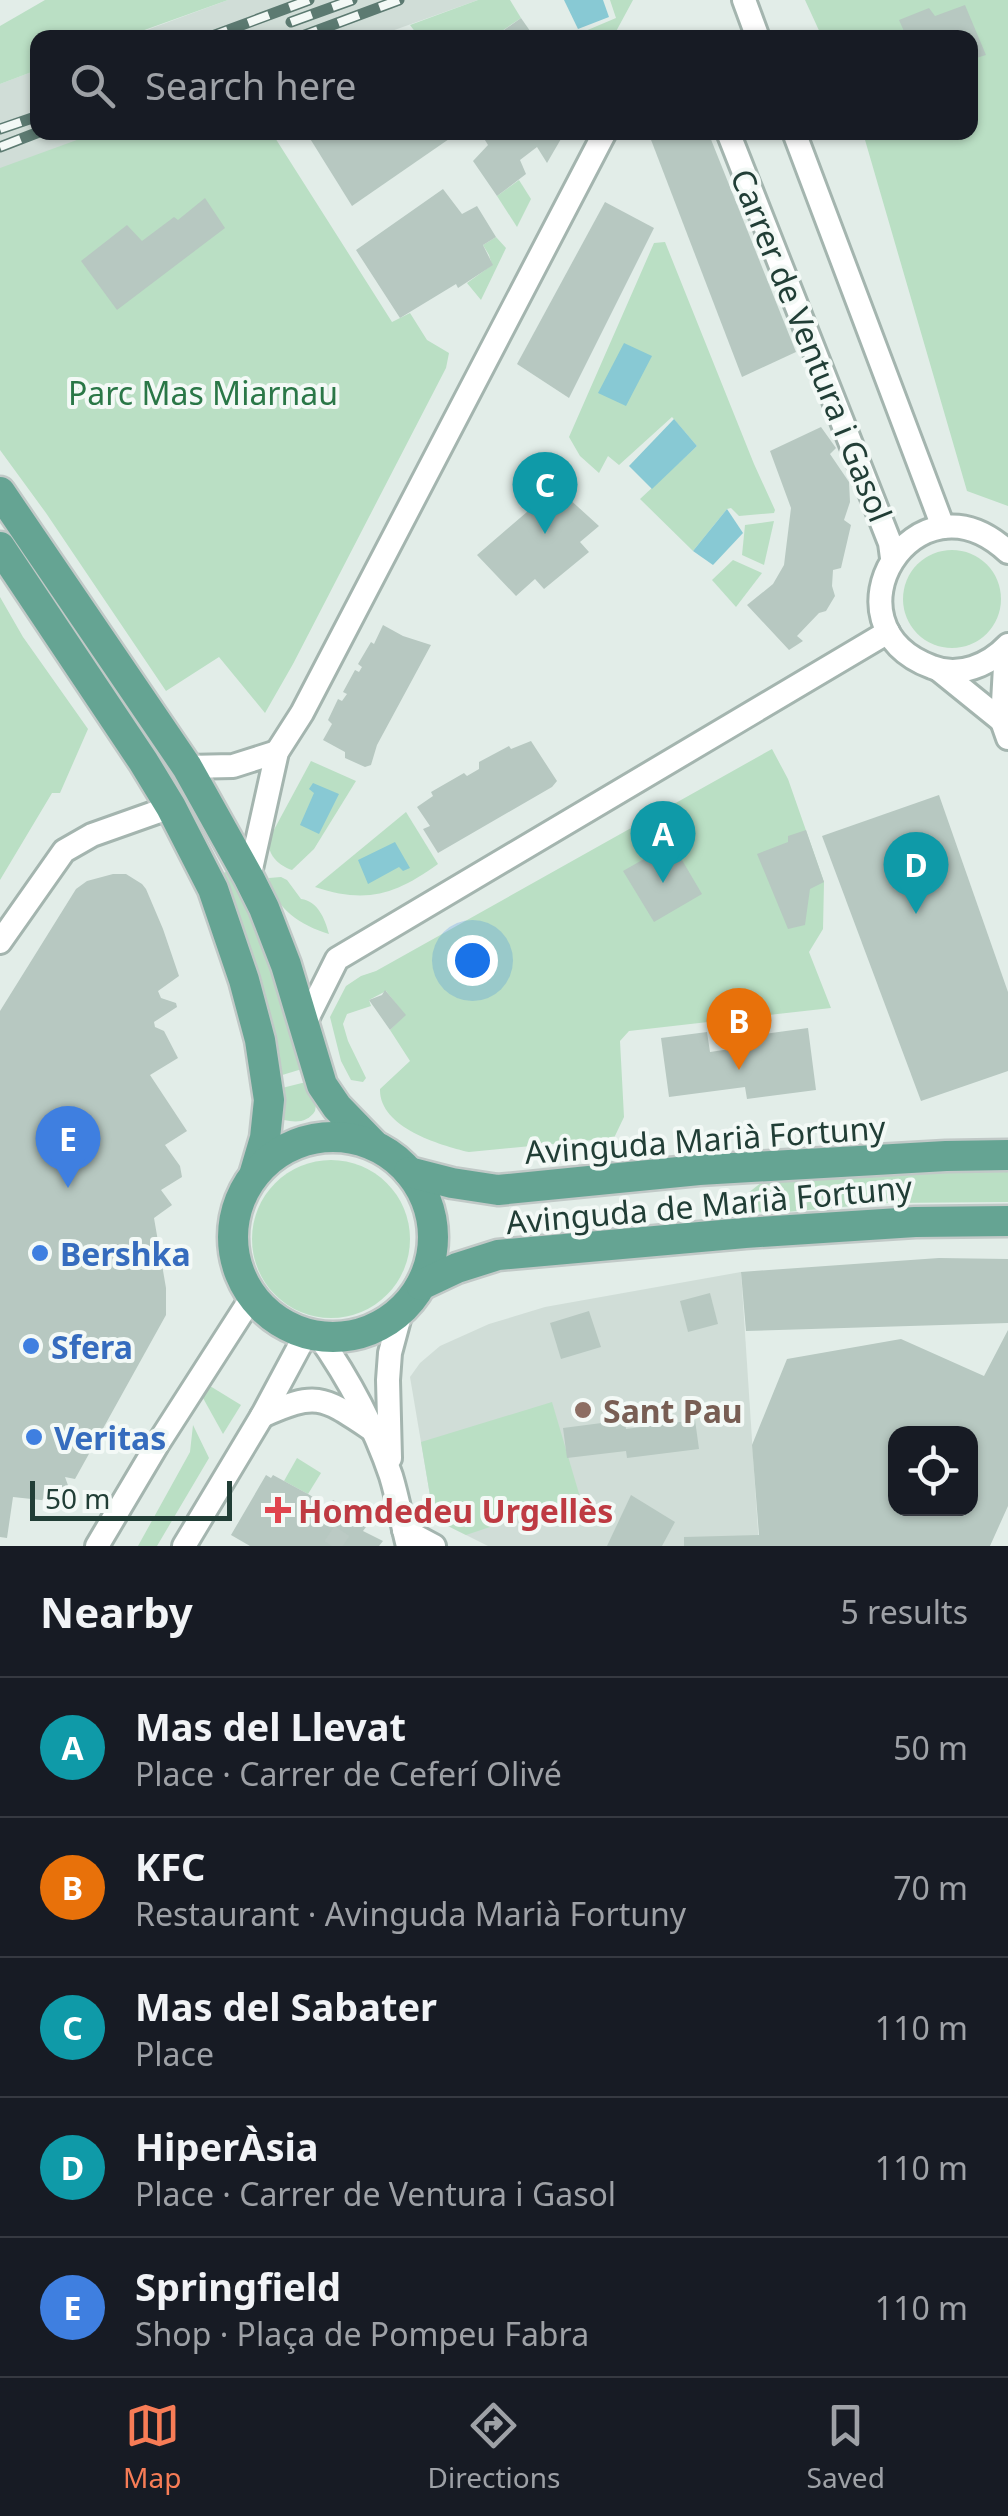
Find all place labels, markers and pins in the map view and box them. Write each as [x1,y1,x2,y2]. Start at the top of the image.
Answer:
pin: C [512,452,578,534]
pin: A [630,800,696,883]
pin: D [884,832,948,914]
pin: B [706,988,772,1070]
pin: E [36,1106,100,1188]
place label: Bershka [60,1232,191,1275]
marker: Bershka [29,1242,51,1264]
place label: Sfera [51,1325,133,1368]
marker: Sfera [20,1335,42,1357]
place label: Sant Pau [603,1389,743,1432]
marker: Sant Pau [572,1399,594,1421]
place label: Veritas [54,1416,166,1459]
marker: Veritas [23,1426,45,1448]
place label: Homdedeu Urgellès [298,1489,613,1532]
marker: Homdedeu Urgellès [267,1499,289,1521]

